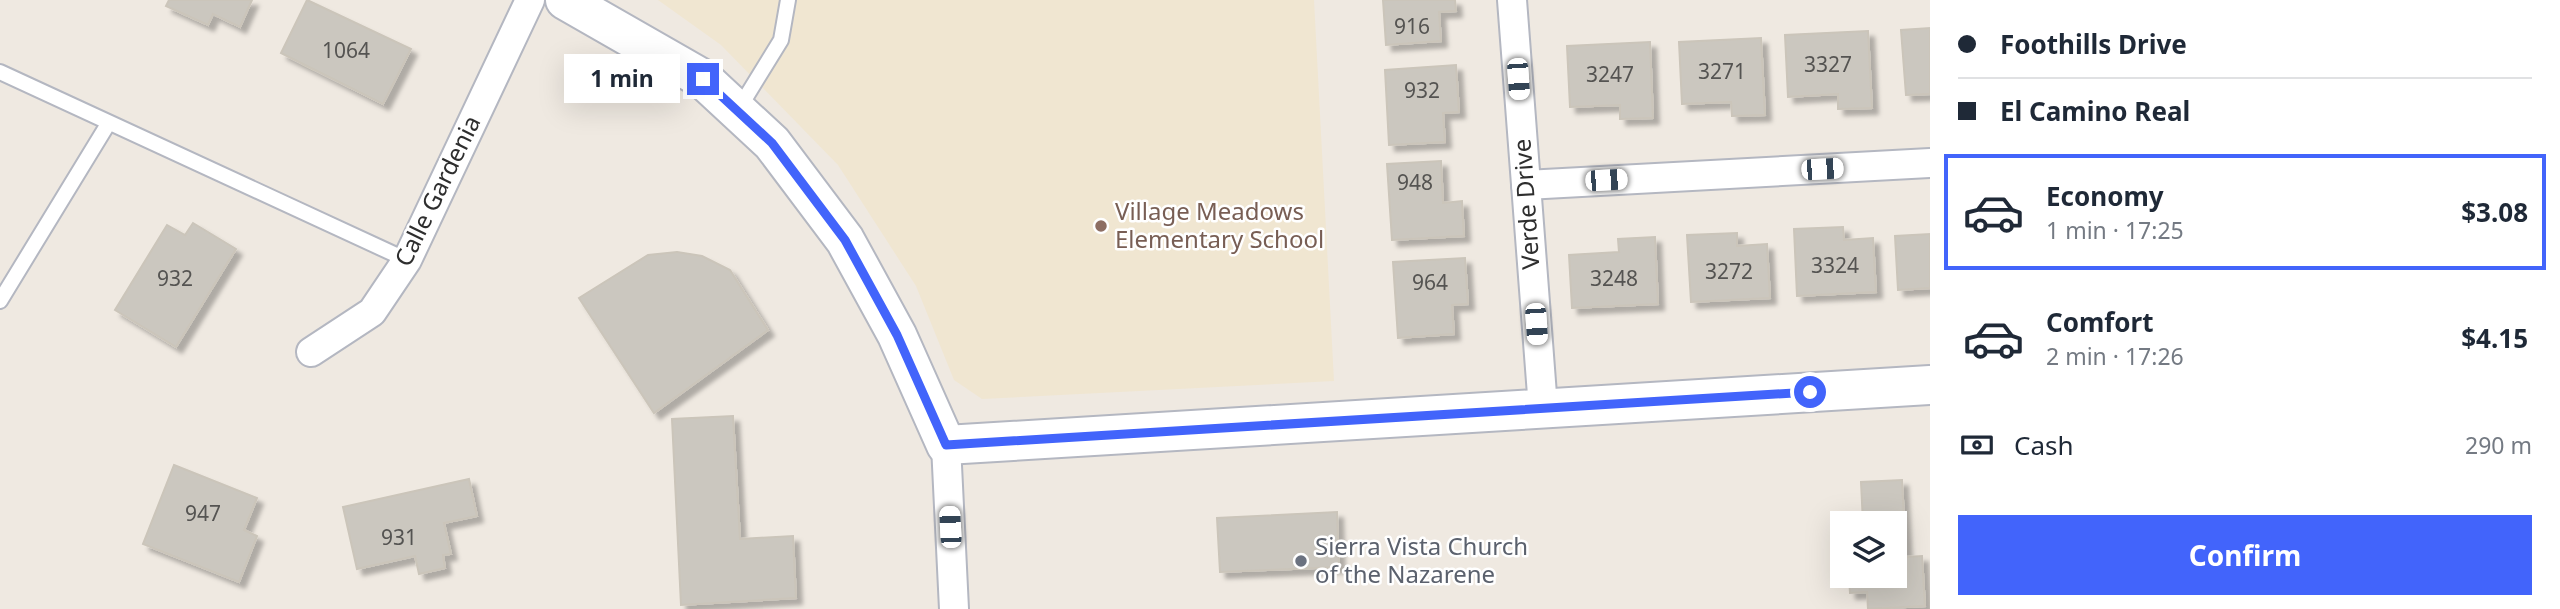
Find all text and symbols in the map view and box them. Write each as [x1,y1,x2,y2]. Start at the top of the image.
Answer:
house number: 916 [1394,12,1430,40]
text: Foothills Drive [2000,26,2187,62]
house number: 1064 [322,36,370,64]
house number: 3327 [1804,50,1852,78]
callout: 1 min [563,55,678,104]
car [1507,57,1530,101]
house number: 3271 [1698,57,1746,85]
house number: 3247 [1586,60,1634,88]
text: 1 min [590,62,654,94]
route end [687,63,719,95]
house number: 932 [1404,76,1440,104]
text: El Camino Real [2000,93,2190,129]
street label: Calle Gardenia [386,109,487,271]
street label: Verde Drive [1504,138,1547,270]
car [1801,157,1844,181]
house number: 948 [1397,168,1433,196]
car [1585,168,1628,192]
text: Economy [2046,178,2164,214]
icon: car [1962,181,2025,244]
place label: Village Meadows Elementary School [1115,194,1324,255]
text: $3.08 [2461,194,2528,230]
text: 1 min · 17:25 [2046,214,2184,246]
marker: Village Meadows Elementary School [1093,218,1109,234]
house number: 3324 [1811,251,1859,279]
house number: 3272 [1705,257,1753,285]
house number: 932 [157,264,193,292]
house number: 3248 [1590,264,1638,292]
house number: 964 [1412,268,1448,296]
car [1525,302,1548,346]
text: Comfort [2046,304,2154,340]
icon: car [1962,307,2025,370]
text: $4.15 [2461,320,2528,356]
text: 2 min · 17:26 [2046,340,2184,372]
route start [1794,376,1826,408]
icon: cash [1958,426,1996,464]
text: Cash [2014,427,2074,463]
text: 290 m [2465,429,2532,461]
house number: 947 [185,499,221,527]
car [939,505,962,549]
map controls [1830,511,1907,588]
button: layers [1830,511,1907,588]
button: Confirm [1958,515,2532,595]
house number: 931 [381,523,417,551]
place label: Sierra Vista Church of the Nazarene [1315,529,1528,590]
marker: Sierra Vista Church of the Nazarene [1293,553,1309,569]

